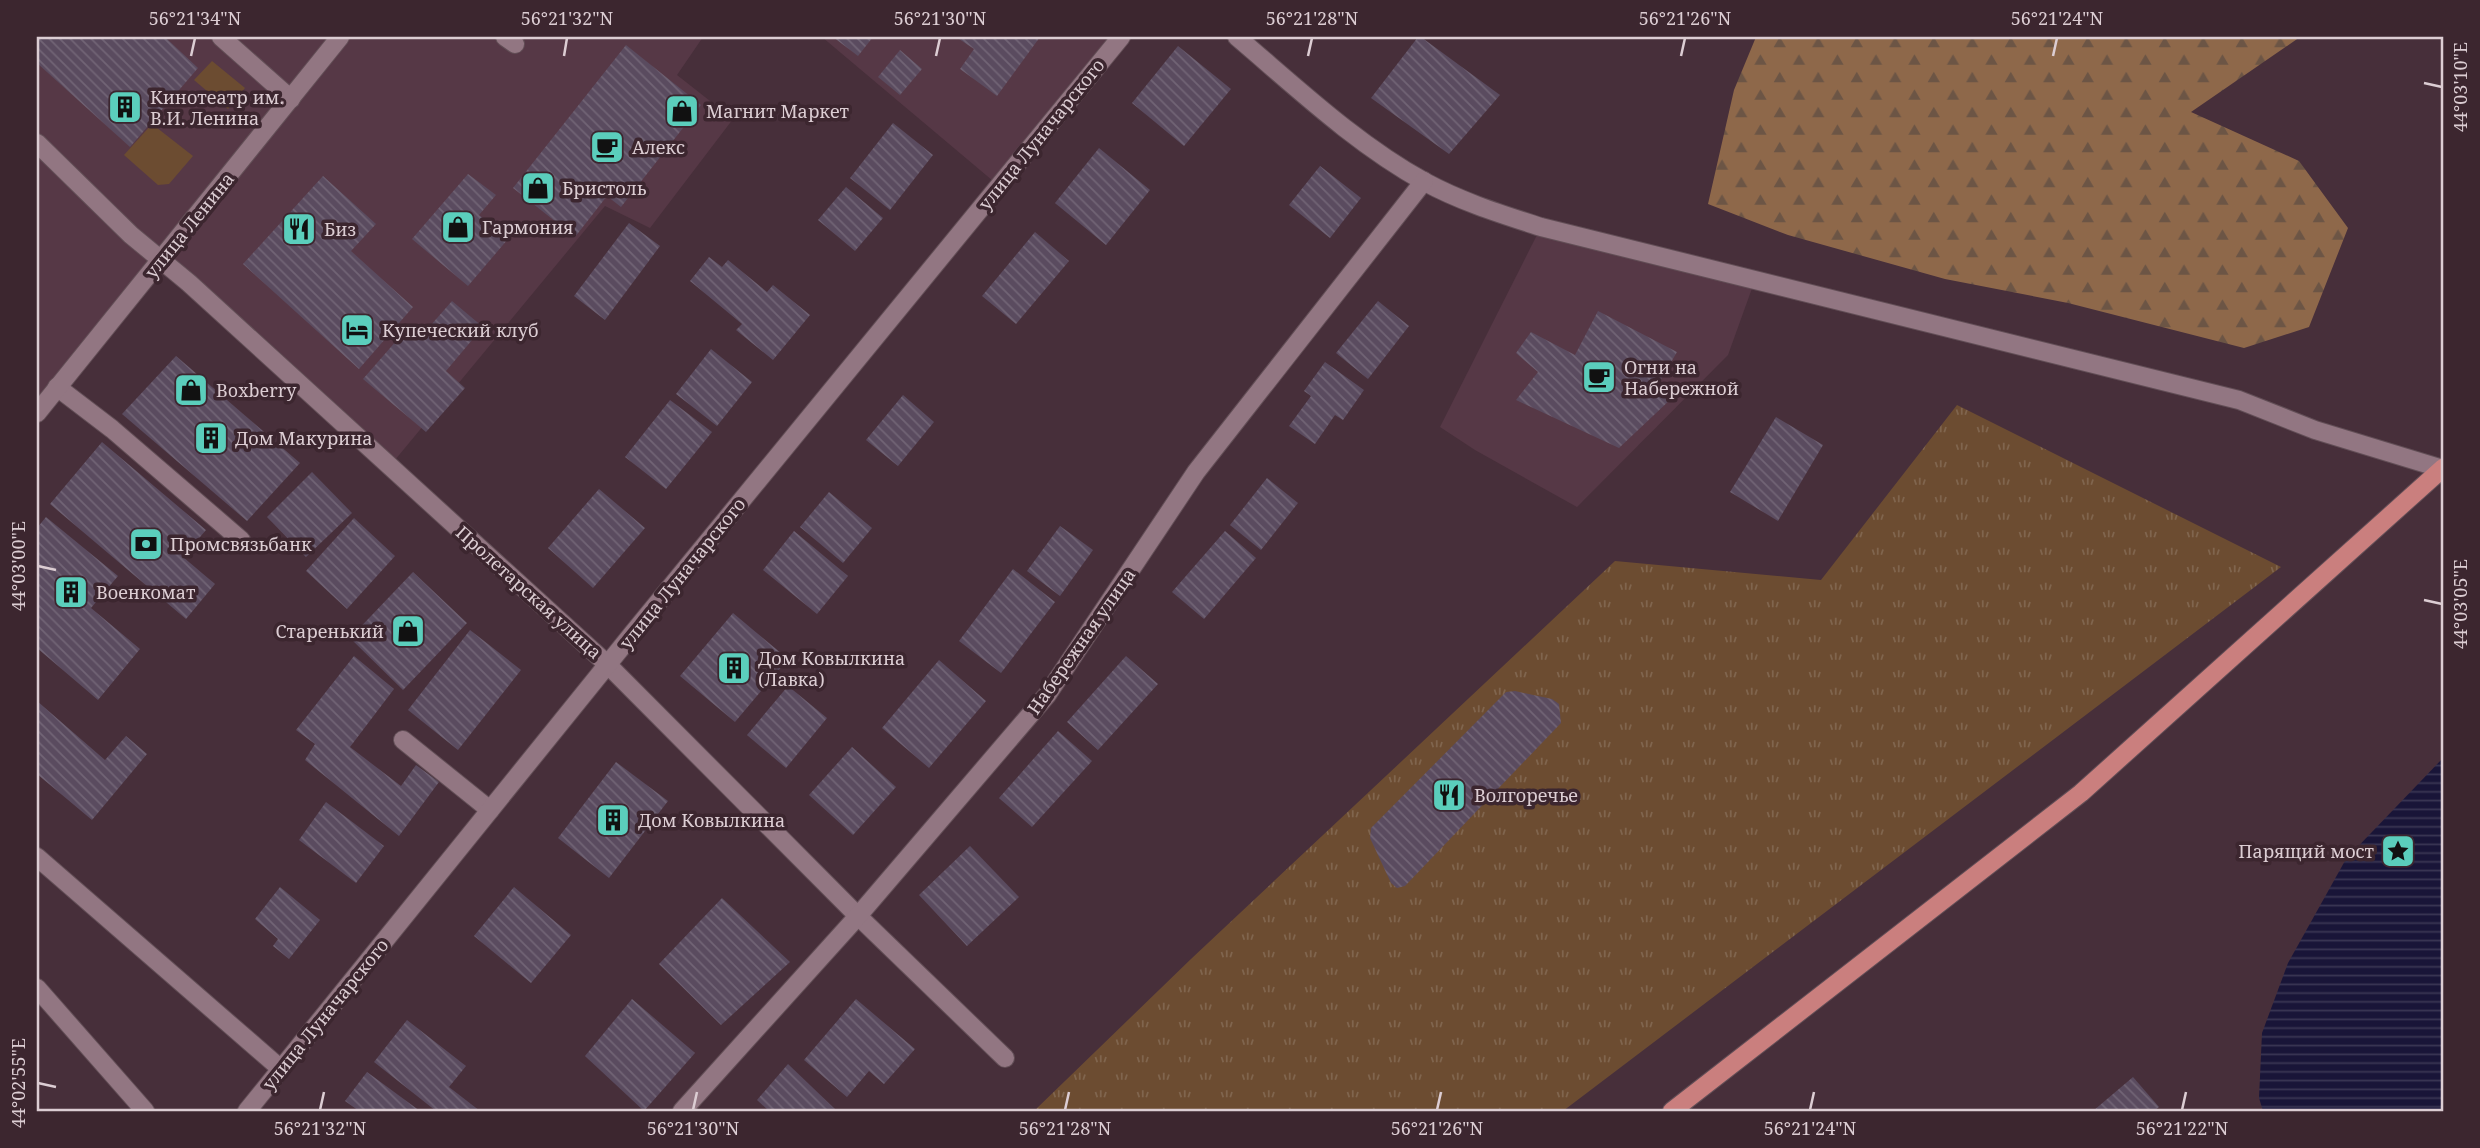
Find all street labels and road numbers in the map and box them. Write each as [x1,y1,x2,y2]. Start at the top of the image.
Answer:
street label: улица Луначарского [973,53,1109,215]
street label: улица Ленина [139,167,239,283]
street label: улица Луначарского [614,492,750,654]
street label: Пролетарская улица [451,520,607,664]
street label: Набережная улица [1022,563,1140,719]
street label: улица Луначарского [257,933,393,1095]

